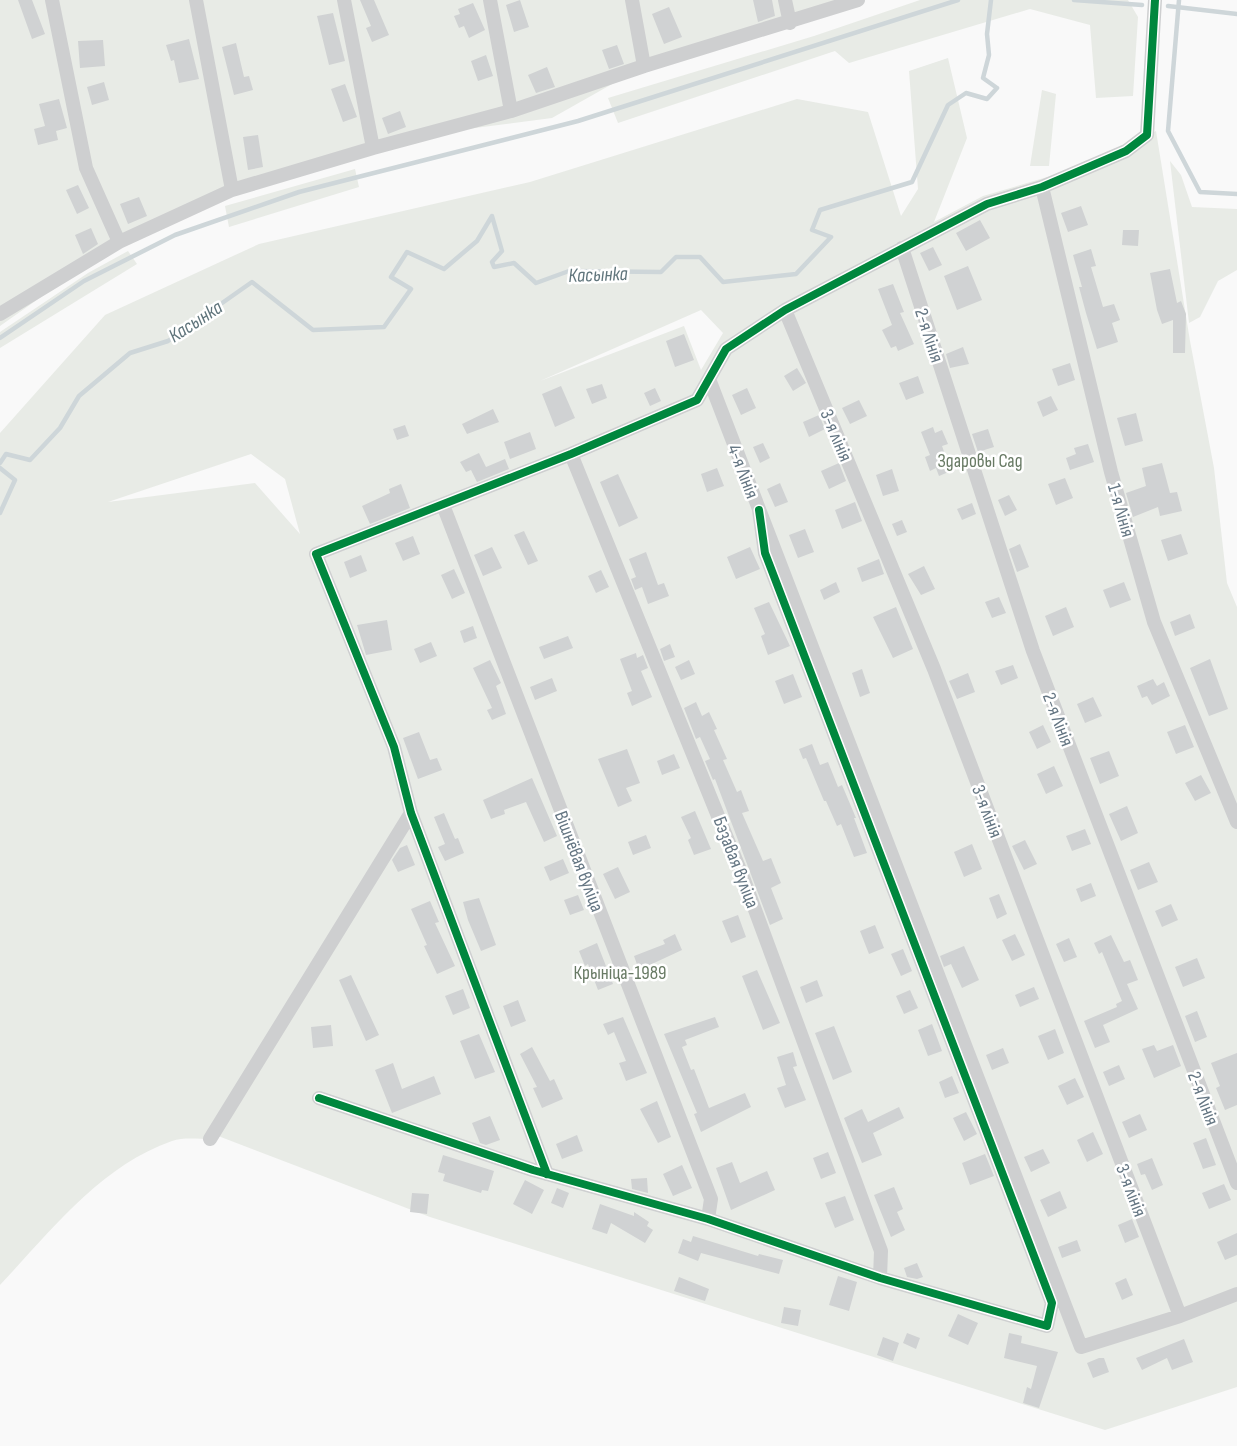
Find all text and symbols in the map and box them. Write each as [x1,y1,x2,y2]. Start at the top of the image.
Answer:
water label: Касынка [568,262,628,288]
water label: Касынка [164,296,227,348]
street label: 2-я Лінія [909,305,948,366]
street label: 3-я лінія [814,406,857,465]
street label: 4-я Лінія [722,441,763,502]
park label: Здаровы Сад [937,450,1023,473]
street label: 1-я Лінія [1102,481,1139,540]
street label: 2-я Лінія [1037,689,1078,750]
street label: 3-я лінія [966,782,1007,841]
street label: Вішнёвая вуліца [549,808,608,915]
street label: Бэзавая вуліца [708,813,764,912]
park label: Крыніца-1989 [574,962,666,985]
street label: 2-я Лінія [1182,1068,1223,1129]
street label: 3-я лінія [1110,1161,1151,1220]

